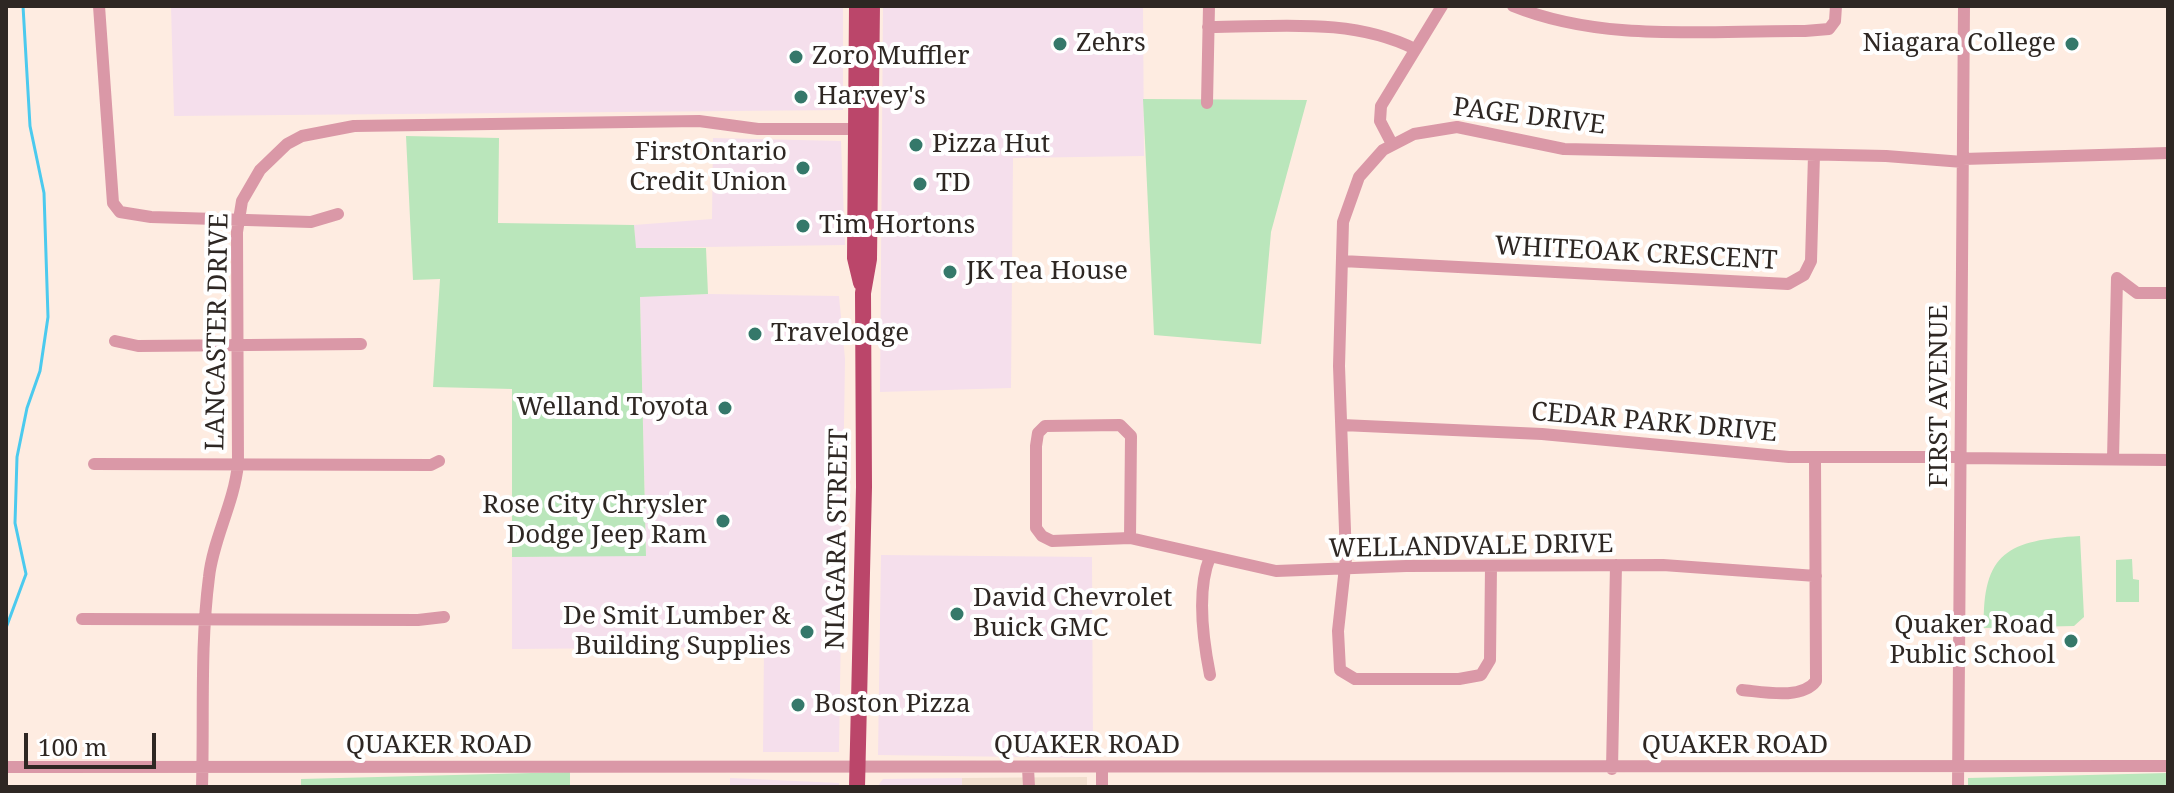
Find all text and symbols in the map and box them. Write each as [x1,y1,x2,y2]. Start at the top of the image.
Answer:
place label: Zehrs [1076,28,1146,60]
place label: Niagara College [1863,28,2056,60]
marker: Zehrs [1051,35,1069,53]
marker: Niagara College [2063,35,2081,53]
place label: Zoro Muffler [812,41,969,73]
marker: Zoro Muffler [787,48,805,66]
place label: Harvey's [817,81,926,113]
marker: Harvey's [792,88,810,106]
street label: PAGE DRIVE [1451,92,1607,142]
place label: Pizza Hut [932,129,1050,161]
marker: Pizza Hut [907,136,925,154]
place label: FirstOntario Credit Union [629,137,787,198]
marker: FirstOntario Credit Union [794,159,812,177]
place label: TD [936,168,971,200]
marker: TD [911,175,929,193]
place label: Tim Hortons [819,210,975,242]
street label: LANCASTER DRIVE [200,213,236,451]
marker: Tim Hortons [794,217,812,235]
street label: WHITEOAK CRESCENT [1494,231,1778,277]
place label: JK Tea House [966,256,1128,288]
marker: JK Tea House [941,263,959,281]
street label: FIRST AVENUE [1924,305,1956,487]
place label: Travelodge [771,318,909,350]
marker: Travelodge [746,325,764,343]
place label: Welland Toyota [517,392,709,424]
street label: CEDAR PARK DRIVE [1530,397,1778,449]
marker: Welland Toyota [716,399,734,417]
street label: NIAGARA STREET [820,428,856,650]
place label: Rose City Chrysler Dodge Jeep Ram [482,490,707,552]
marker: Rose City Chrysler Dodge Jeep Ram [714,512,732,530]
street label: WELLANDVALE DRIVE [1328,529,1614,565]
place label: David Chevrolet Buick GMC [973,583,1172,644]
place label: De Smit Lumber & Building Supplies [563,601,791,662]
marker: David Chevrolet Buick GMC [948,605,966,623]
place label: Quaker Road Public School [1889,610,2055,672]
marker: De Smit Lumber & Building Supplies [798,623,816,641]
marker: Quaker Road Public School [2062,632,2080,650]
place label: Boston Pizza [814,689,971,721]
marker: Boston Pizza [789,696,807,714]
scale bar [28,717,160,767]
text: 100 m [38,730,107,763]
street label: QUAKER ROAD [346,730,532,762]
street label: QUAKER ROAD [994,730,1180,762]
street label: QUAKER ROAD [1642,730,1828,762]

